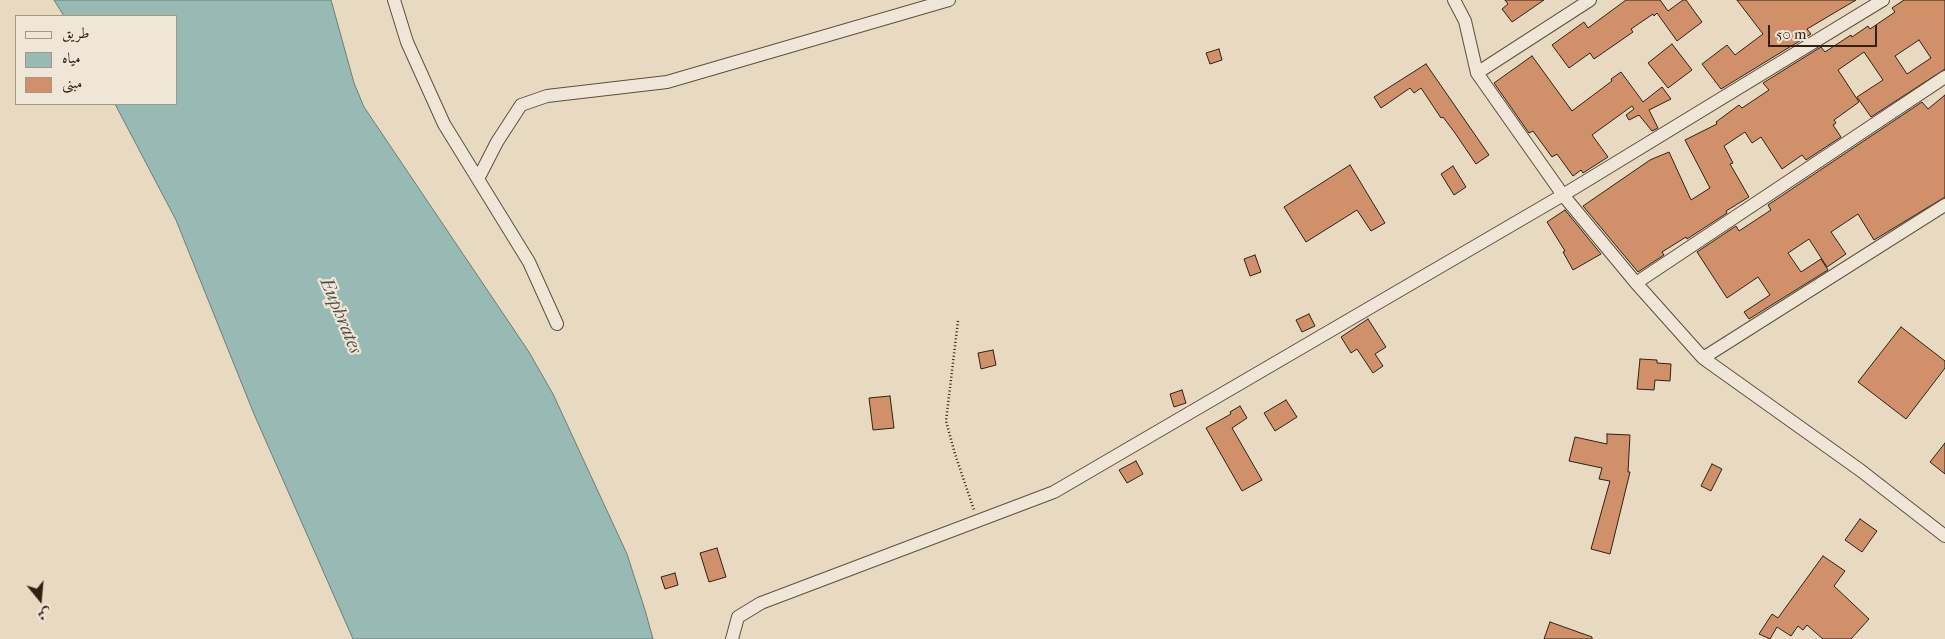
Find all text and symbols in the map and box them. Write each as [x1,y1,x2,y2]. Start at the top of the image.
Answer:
legend [15,15,178,105]
scale bar [1770,15,1879,47]
text: طريق [62,24,89,42]
text: 50 m [1776,25,1806,43]
text: مياه [62,49,80,67]
text: مبنى [62,74,82,92]
water label: Euphrates [314,275,366,357]
north arrow [15,574,65,624]
text: ش [35,604,54,624]

